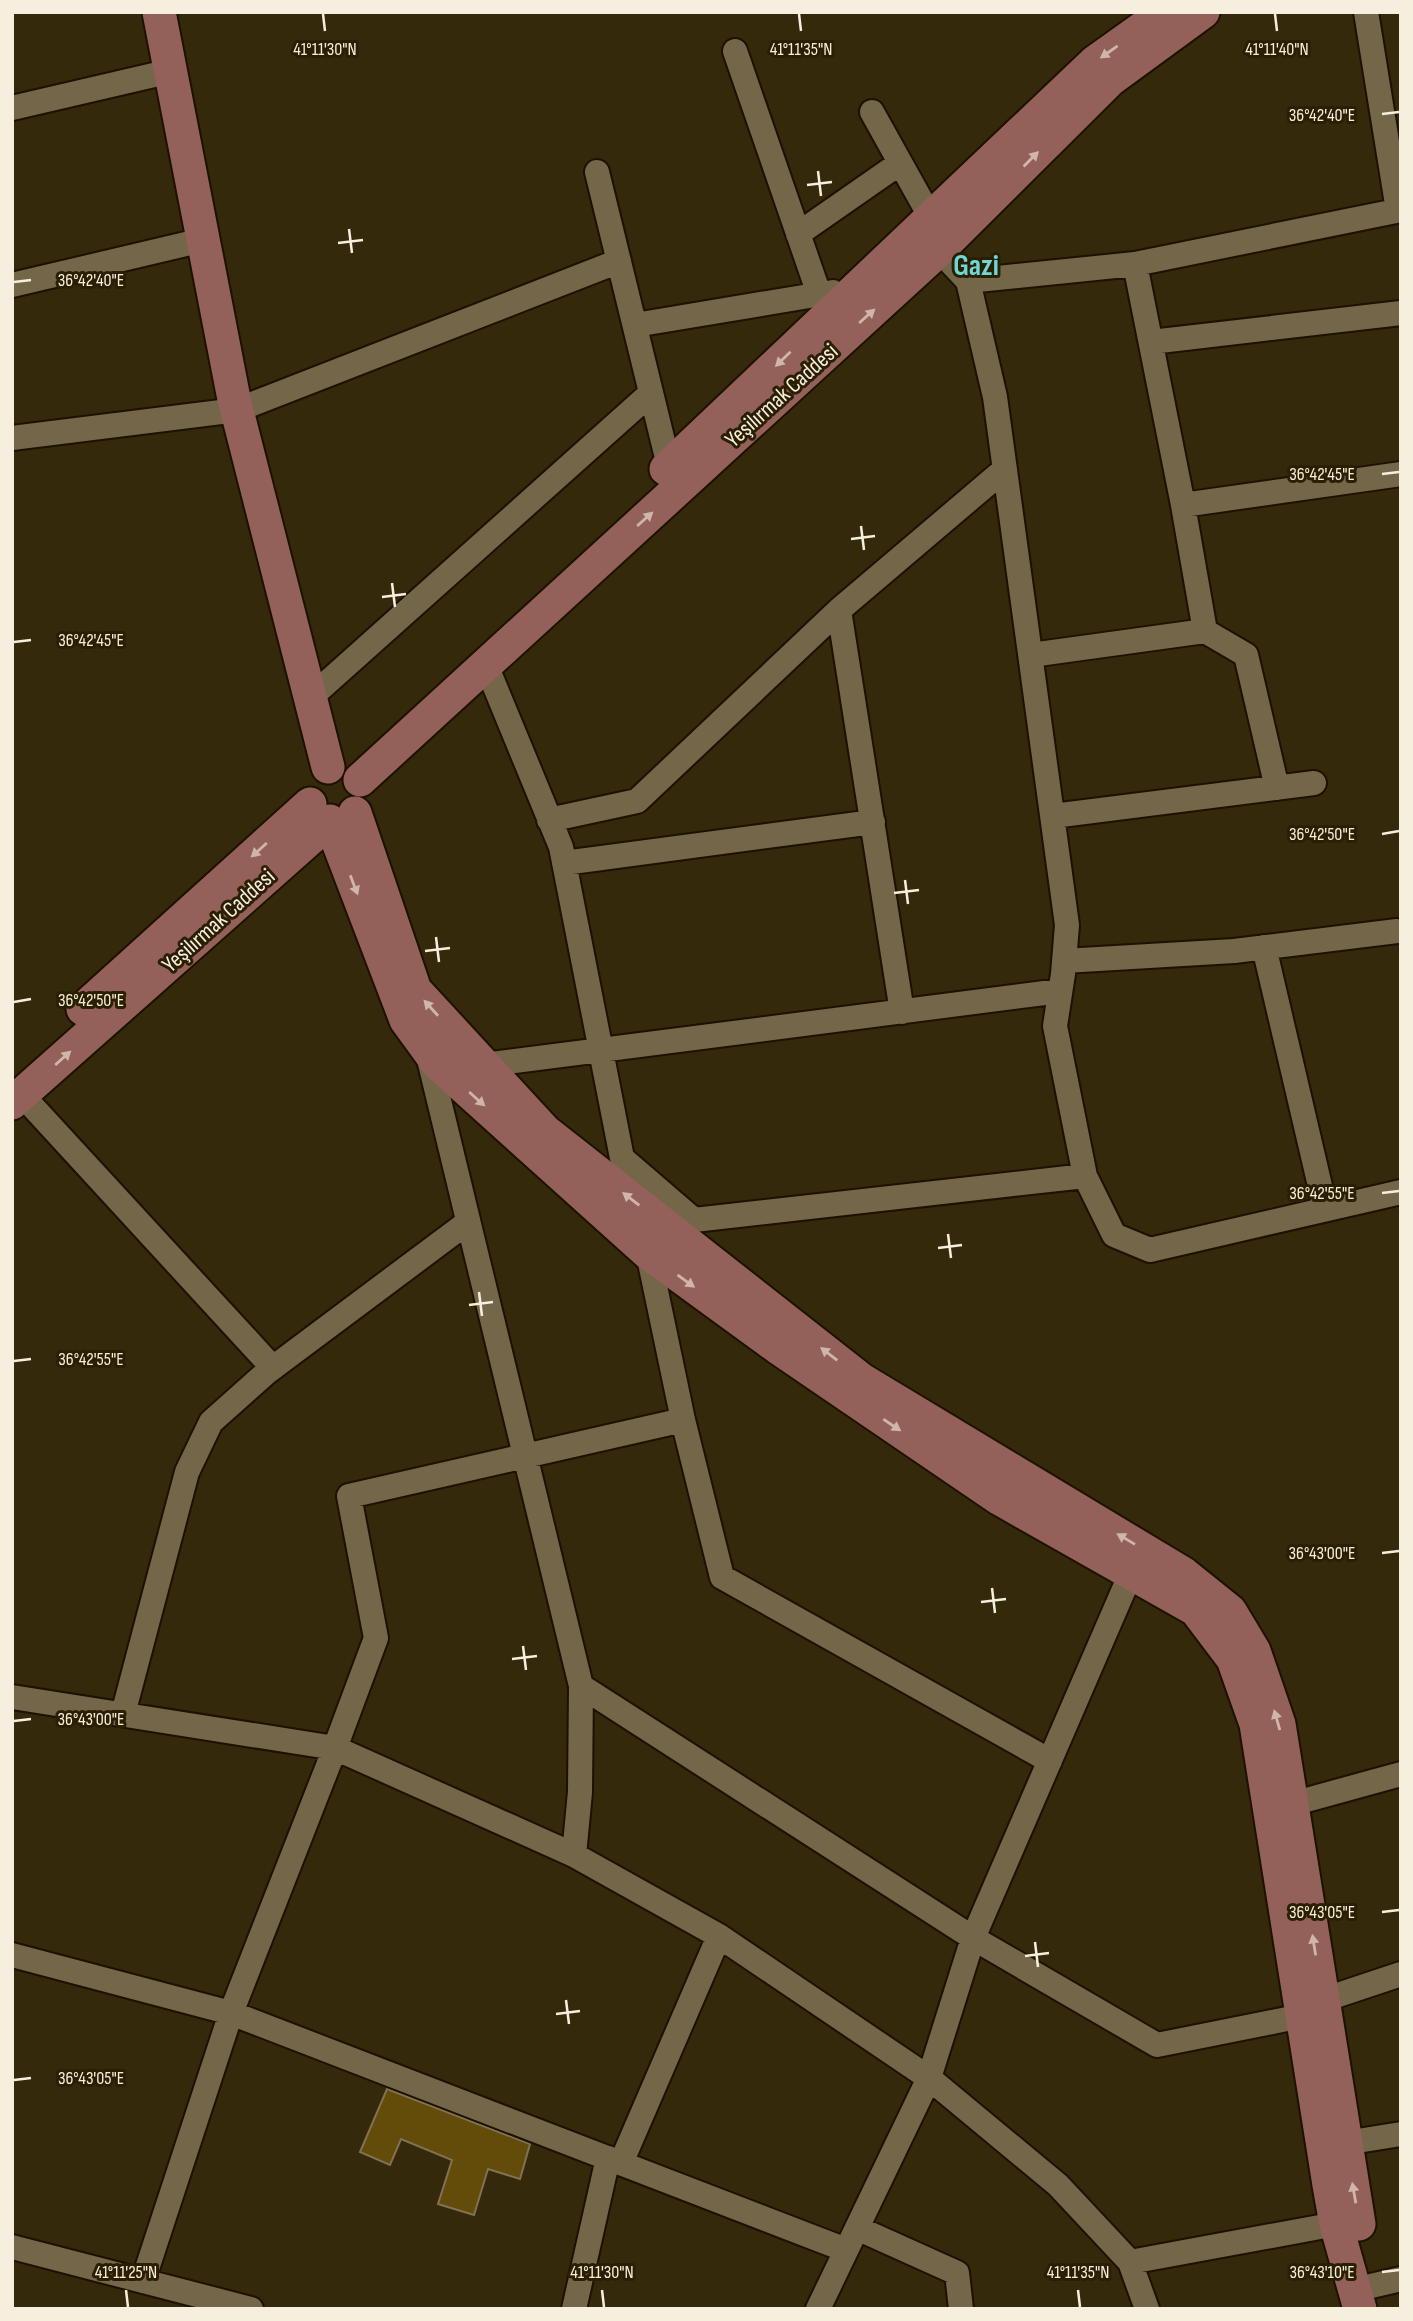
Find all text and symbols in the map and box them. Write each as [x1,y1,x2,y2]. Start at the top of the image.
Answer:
text: 41°11'30"N [293,39,357,60]
text: 41°11'35"N [770,39,832,60]
text: 41°11'40"N [1245,39,1309,60]
one-way arrow [1100,45,1118,59]
text: 36°42'40"E [1289,105,1355,126]
one-way arrow [1023,150,1040,167]
district label: Gazi [953,248,999,284]
text: 36°42'40"E [58,270,124,291]
one-way arrow [858,308,876,324]
street label: Yeşilırmak Caddesi [720,338,844,454]
one-way arrow [775,351,792,367]
text: 36°42'45"E [1289,464,1355,485]
one-way arrow [636,511,654,527]
text: 36°42'45"E [58,630,124,651]
text: 36°42'50"E [1289,824,1355,845]
one-way arrow [251,842,268,857]
street label: Yeşilırmak Caddesi [157,863,281,979]
one-way arrow [349,874,360,895]
text: 36°42'50"E [58,990,124,1011]
one-way arrow [424,1000,440,1017]
one-way arrow [54,1050,71,1066]
one-way arrow [468,1091,486,1107]
text: 36°42'55"E [1289,1183,1355,1204]
one-way arrow [622,1191,640,1206]
one-way arrow [677,1273,695,1287]
one-way arrow [820,1347,838,1362]
text: 36°42'55"E [58,1349,124,1370]
one-way arrow [883,1418,901,1432]
one-way arrow [1116,1533,1135,1545]
text: 36°43'00"E [1289,1543,1355,1564]
text: 36°43'00"E [58,1709,124,1730]
one-way arrow [1272,1709,1282,1730]
text: 36°43'05"E [1289,1902,1355,1923]
one-way arrow [1308,1933,1319,1955]
text: 36°43'05"E [58,2068,124,2089]
one-way arrow [1348,2182,1359,2204]
text: 41°11'25"N [95,2262,157,2283]
text: 41°11'30"N [570,2262,634,2283]
text: 41°11'35"N [1047,2262,1109,2283]
text: 36°43'10"E [1289,2262,1355,2283]

